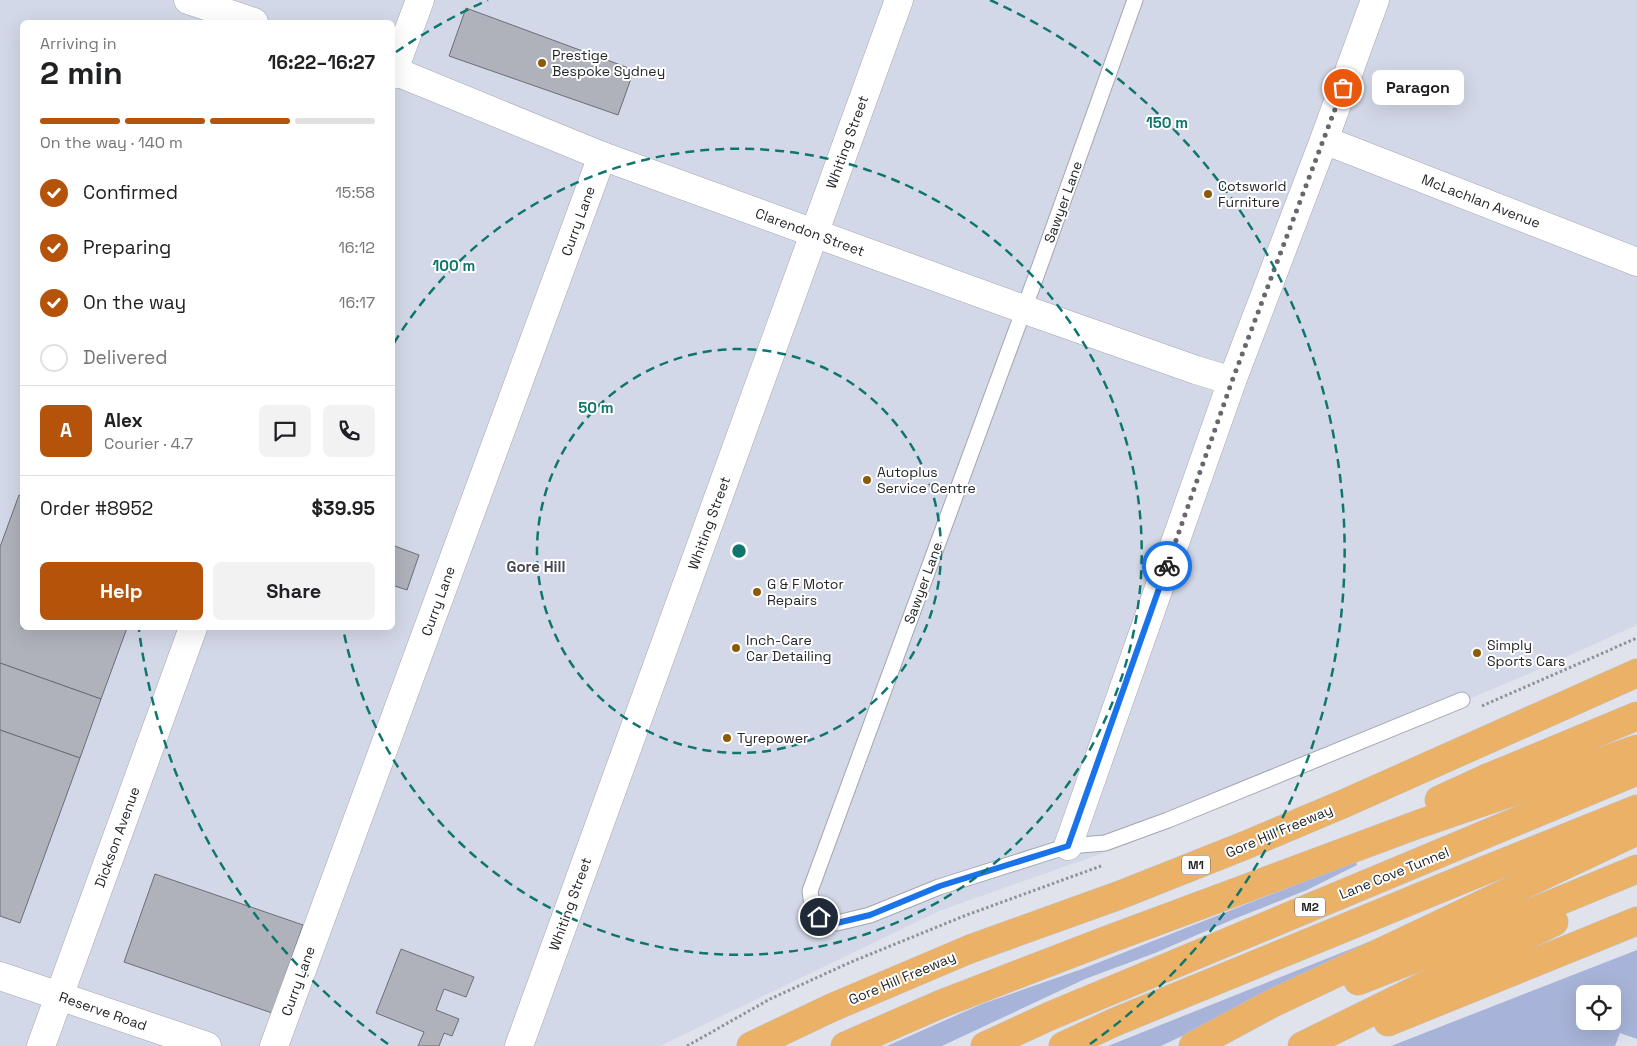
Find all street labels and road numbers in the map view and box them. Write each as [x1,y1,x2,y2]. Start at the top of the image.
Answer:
street label: Whiting Street [822,93,872,191]
street label: Sawyer Lane [1040,159,1086,245]
street label: McLachlan Avenue [1419,170,1543,232]
street label: Curry Lane [557,184,599,258]
street label: Clarendon Street [753,204,867,260]
street label: Whiting Street [684,474,734,572]
street label: Sawyer Lane [900,540,946,626]
street label: Curry Lane [417,564,459,638]
street label: Dickson Avenue [90,784,144,890]
street label: Gore Hill Freeway [1223,800,1335,862]
street label: Lane Cove Tunnel [1336,843,1452,903]
street label: Whiting Street [545,855,595,953]
road number: M1 [1182,856,1210,874]
road number: M2 [1295,898,1325,916]
street label: Curry Lane [277,944,319,1018]
street label: Gore Hill Freeway [846,947,958,1009]
street label: Reserve Road [57,988,149,1034]

